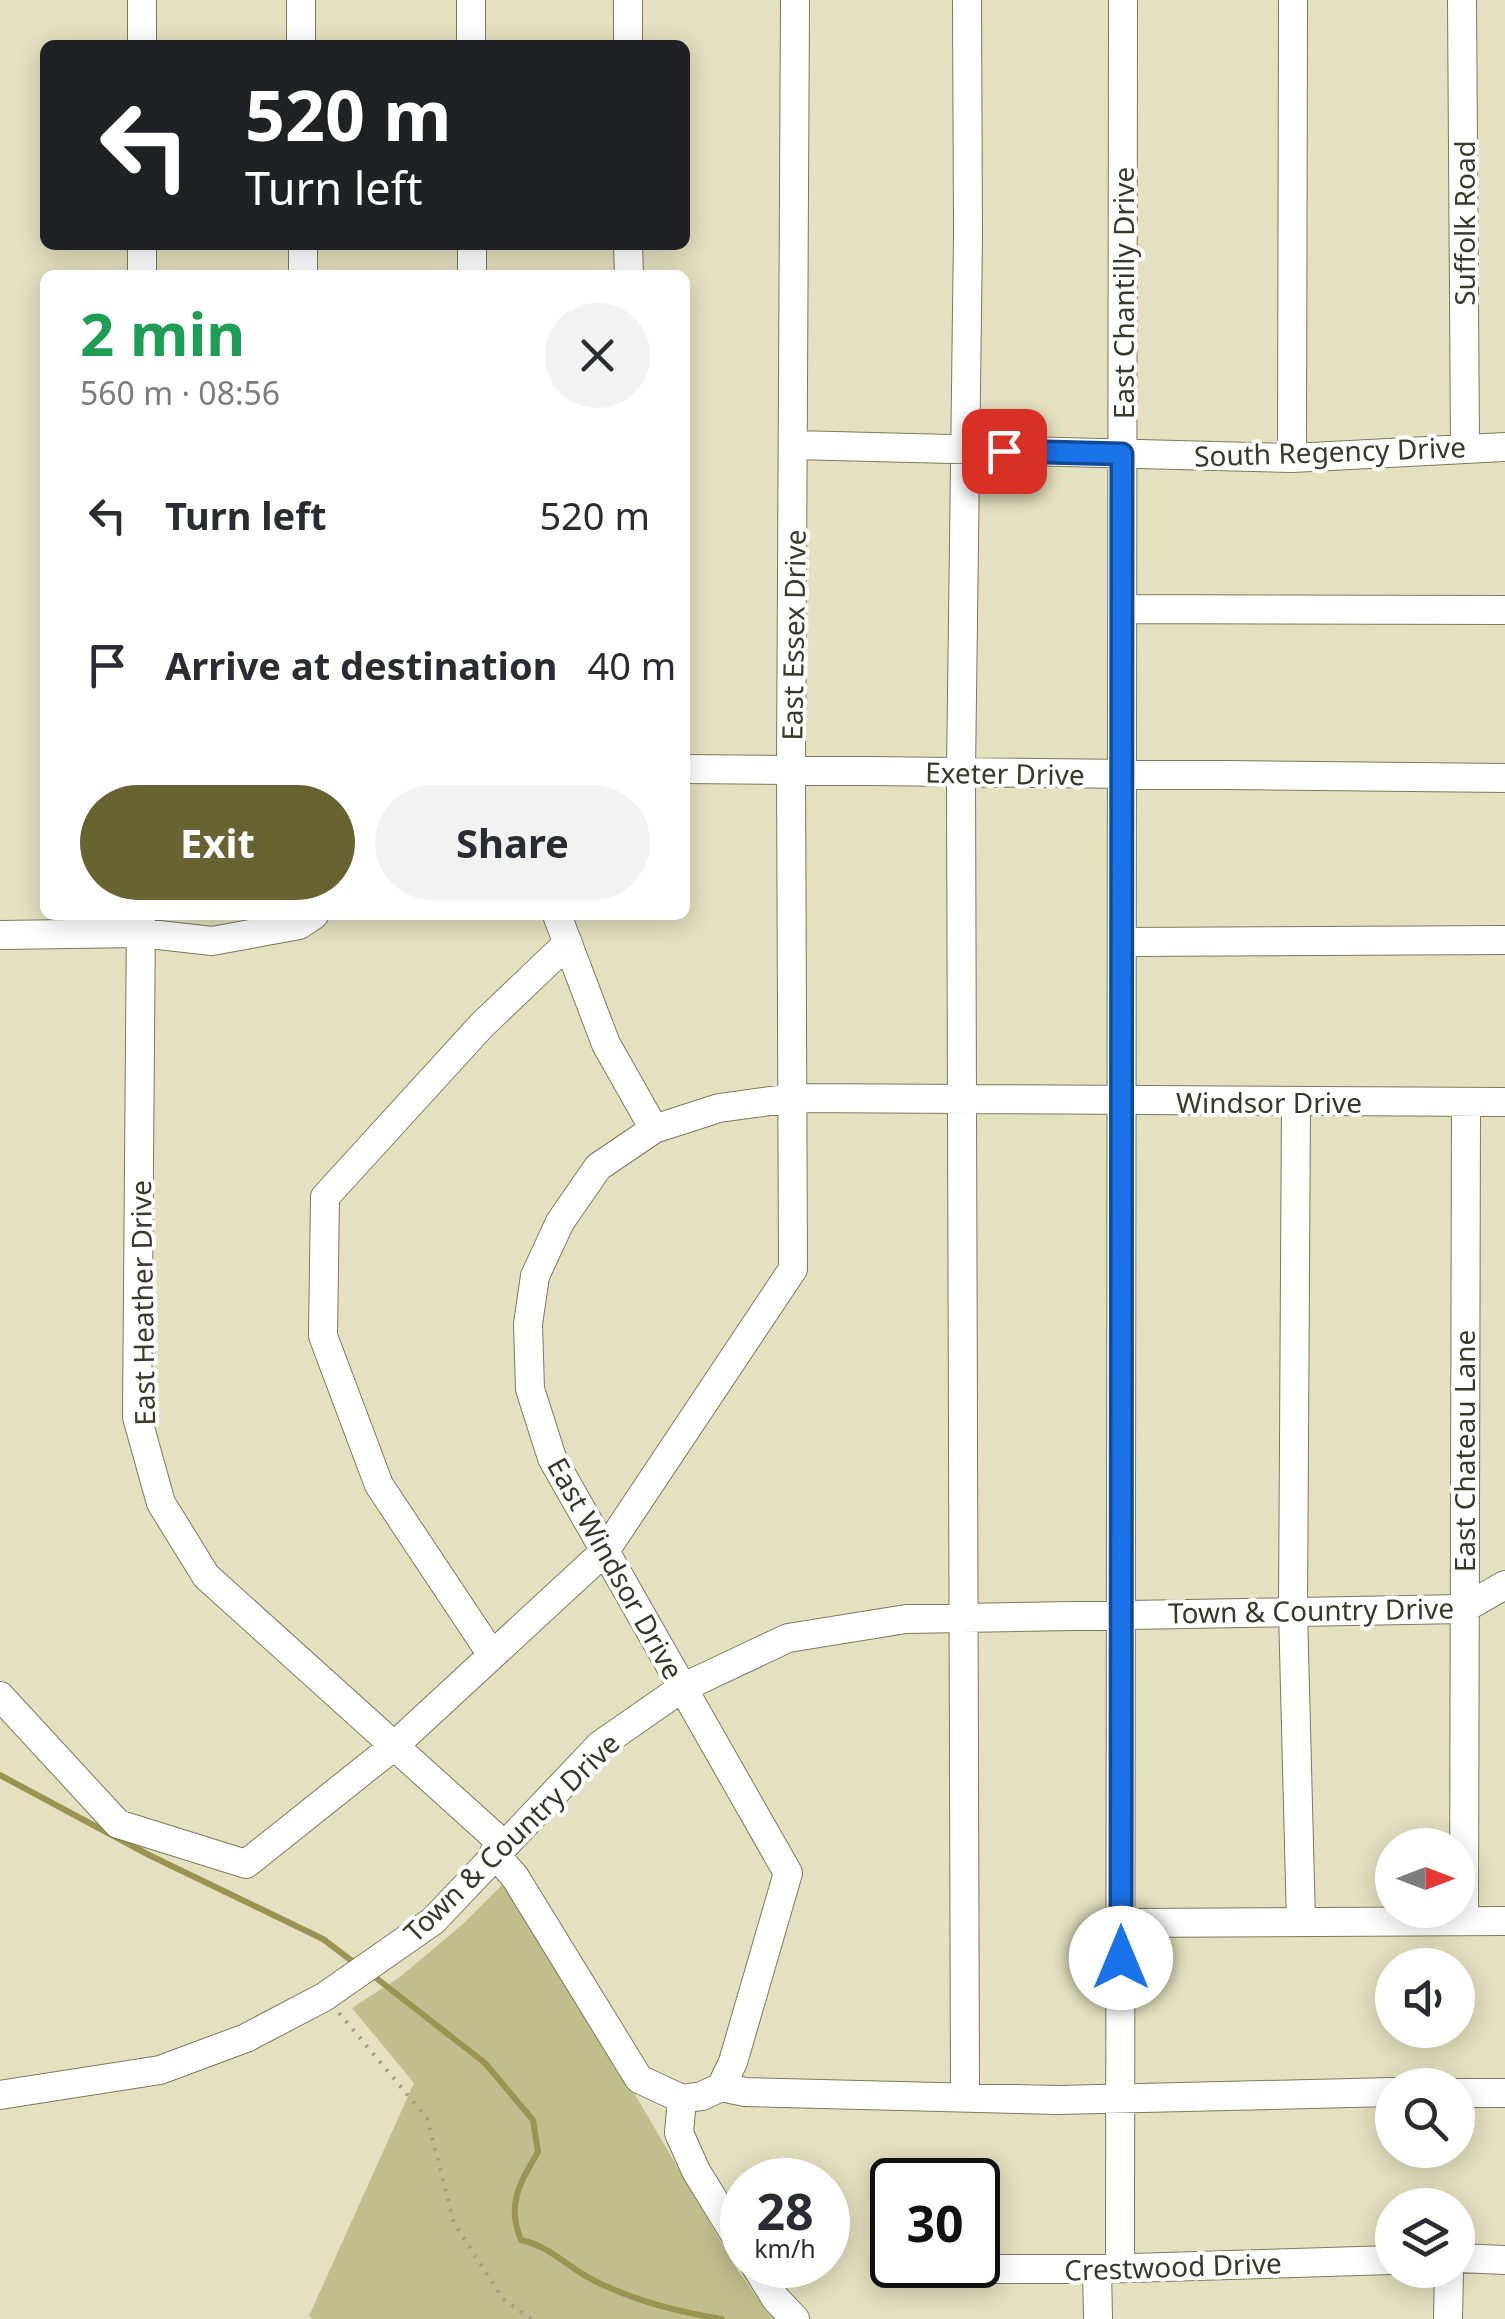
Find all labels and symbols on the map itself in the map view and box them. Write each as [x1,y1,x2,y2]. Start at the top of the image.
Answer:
street label: Suffolk Road [1445,140,1483,306]
street label: East Chantilly Drive [1104,167,1142,419]
pin [962,409,1047,494]
street label: South Regency Drive [1193,427,1467,475]
street label: East Essex Drive [772,529,814,741]
street label: Exeter Drive [925,753,1085,793]
street label: Windsor Drive [1176,1083,1362,1121]
street label: East Heather Drive [121,1180,163,1426]
street label: East Chateau Lane [1445,1330,1483,1572]
street label: East Windsor Drive [539,1450,693,1686]
street label: Town & Country Drive [1168,1589,1454,1631]
street label: Town & Country Drive [395,1724,627,1950]
north arrow [1375,1828,1475,1928]
position arrow [1069,1906,1173,2010]
speed limit sign: 30 [870,2158,1000,2288]
street label: Crestwood Drive [1064,2243,1282,2289]

